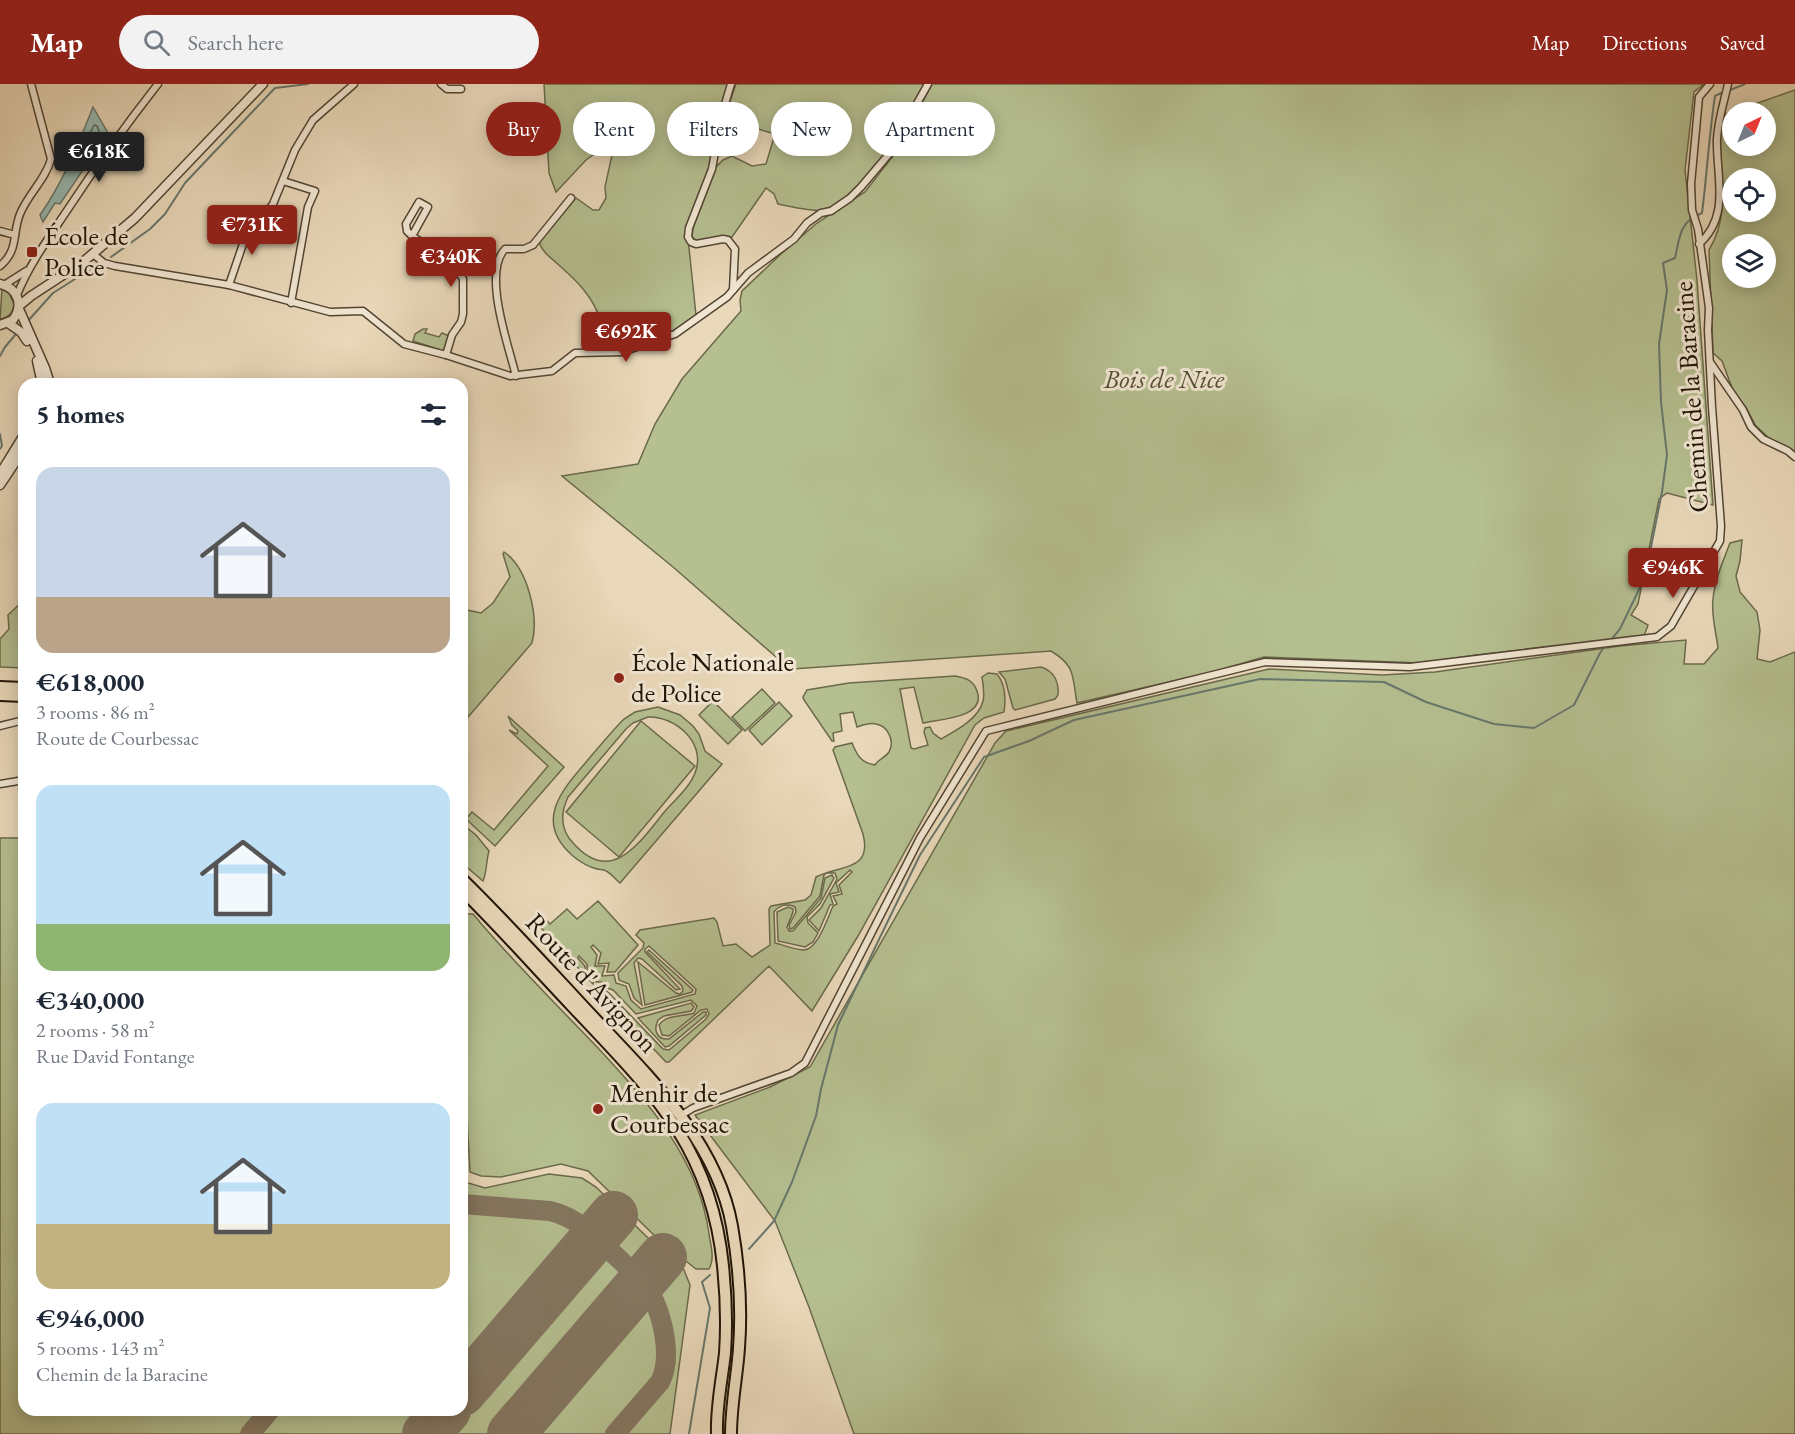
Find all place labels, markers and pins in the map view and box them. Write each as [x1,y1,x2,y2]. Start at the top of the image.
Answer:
pin: €618K [57,132,141,183]
pin: €731K [210,205,294,256]
place label: École de Police [44,218,129,284]
pin: €340K [409,237,493,288]
marker: École de Police [25,245,39,259]
pin: €692K [584,312,668,363]
pin: €946K [1631,548,1715,599]
place label: École Nationale de Police [631,644,794,710]
marker: École Nationale de Police [612,671,626,685]
place label: Menhir de Courbessac [610,1075,729,1141]
marker: Menhir de Courbessac [591,1102,605,1116]

